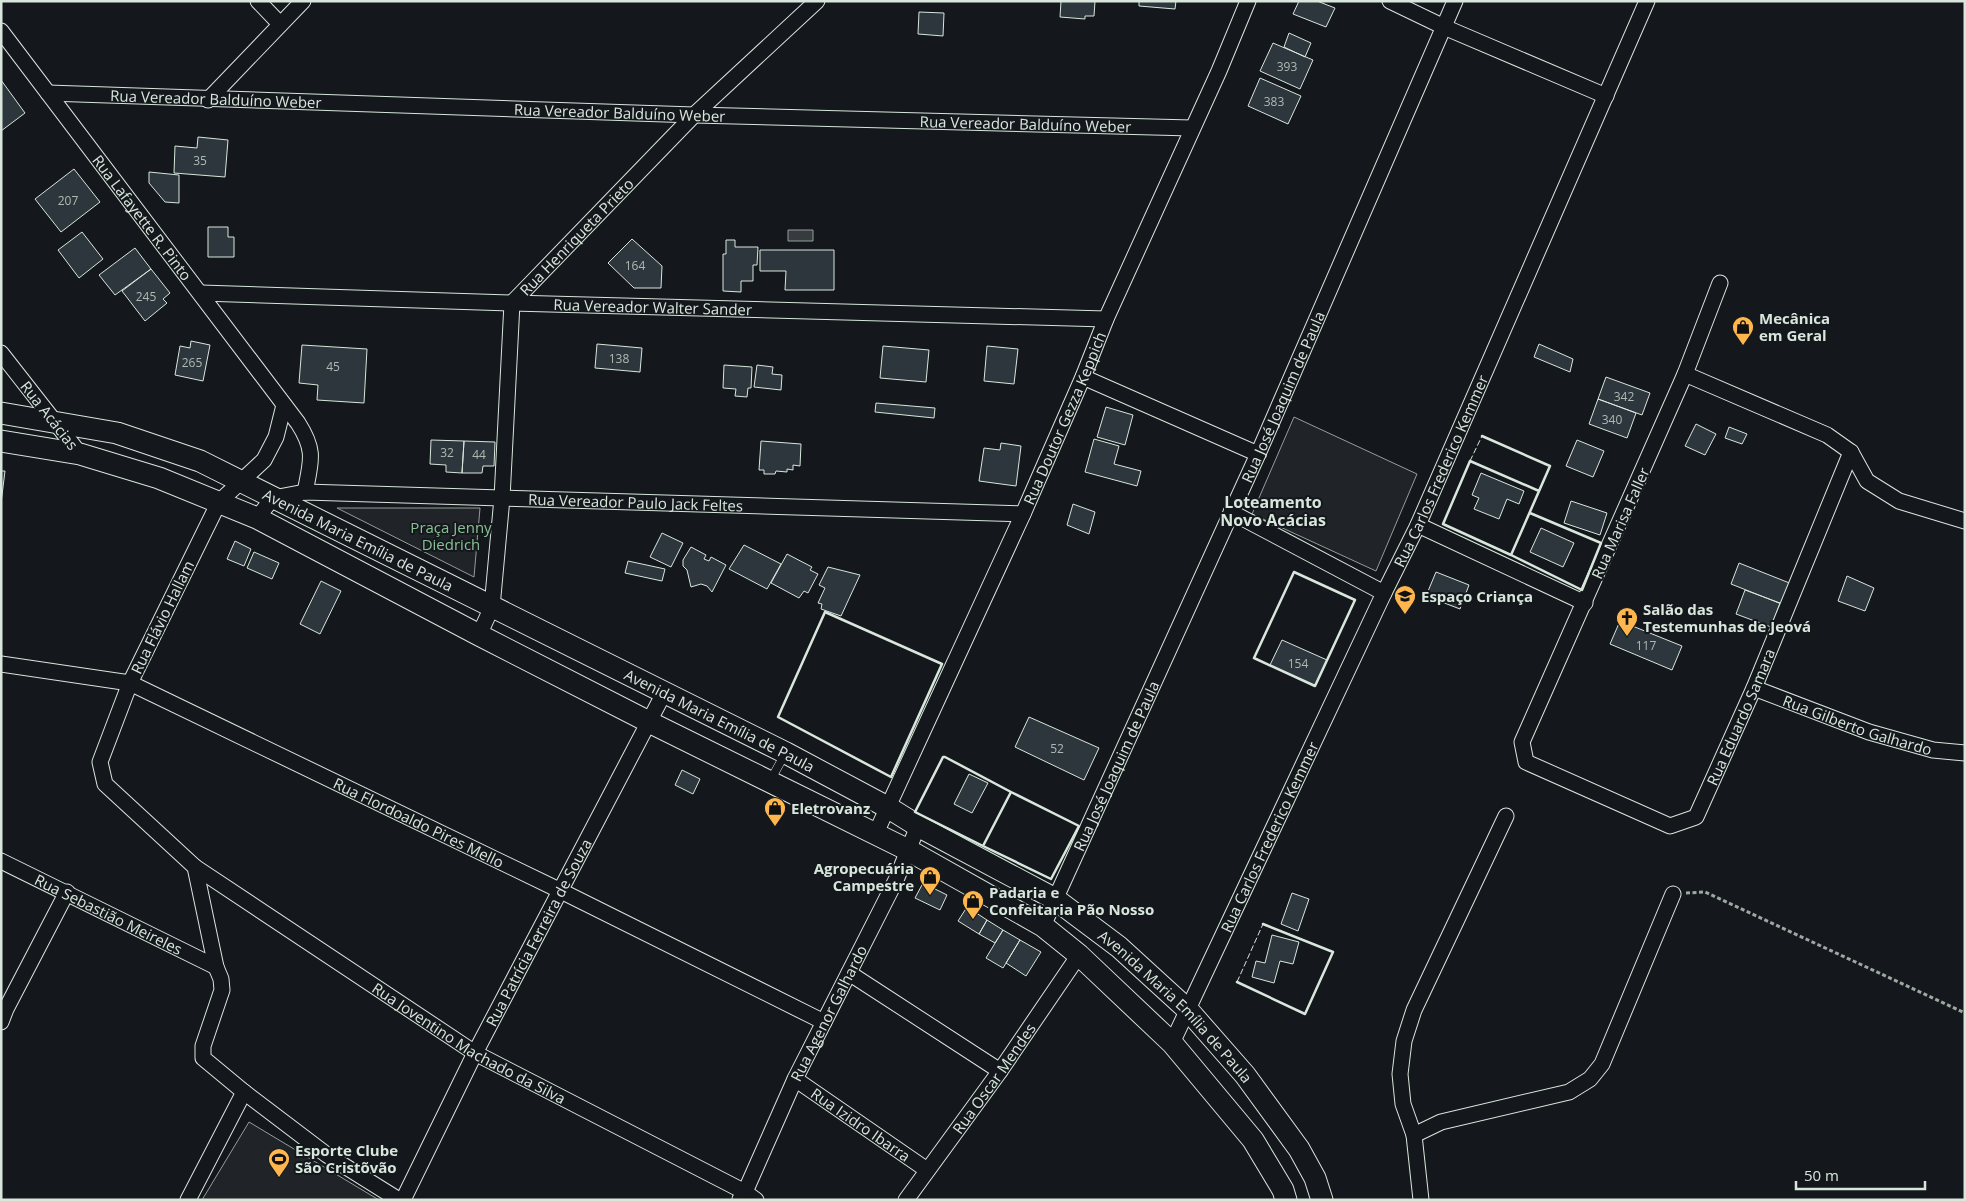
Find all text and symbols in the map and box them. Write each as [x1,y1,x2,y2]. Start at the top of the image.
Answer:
house number: 393 [1277,58,1297,75]
street label: Rua Vereador Balduíno Weber [110,85,322,112]
house number: 383 [1264,93,1284,110]
street label: Rua Vereador Balduíno Weber [514,99,726,126]
street label: Rua Vereador Balduíno Weber [920,111,1132,136]
street label: Rua Lafayette R. Pinto [88,151,196,284]
house number: 35 [193,152,207,169]
street label: Rua Henriqueta Prieto [515,174,638,299]
house number: 207 [58,192,78,209]
house number: 164 [625,257,645,274]
house number: 245 [136,288,156,305]
street label: Rua Vereador Walter Sander [553,294,752,319]
street label: Rua José Joaquim de Paula [1236,308,1329,486]
place label: Mecânica em Geral [1759,308,1830,345]
shop icon: Mecânica em Geral [1731,315,1755,346]
street label: Rua Doutor Gezza Keppich [1018,329,1110,508]
house number: 138 [609,350,629,367]
house number: 265 [182,354,202,371]
house number: 45 [326,358,340,375]
street label: Rua Carlos Frederico Kemmer [1389,372,1492,570]
street label: Rua Acácias [16,377,83,454]
house number: 342 [1614,388,1634,405]
house number: 340 [1602,411,1622,428]
house number: 32 [440,444,454,461]
house number: 44 [472,446,486,463]
street label: Rua Marisa Faller [1586,464,1654,582]
street label: Avenida Maria Emília de Paula [260,484,457,596]
street label: Rua Vereador Paulo Jack Feltes [528,489,743,515]
district label: Loteamento Novo Acácias [1220,491,1326,531]
park label: Praça Jenny Diedrich [410,517,492,554]
street label: Rua Flávio Hallam [126,557,198,677]
school or university icon: Espaço Criança [1393,584,1417,615]
place label: Espaço Criança [1421,586,1533,606]
place label: Salão das Testemunhas de Jeová [1643,599,1811,636]
church icon: Salão das Testemunhas de Jeová [1615,606,1639,637]
house number: 117 [1636,637,1656,654]
street label: Rua Eduardo Samara [1702,646,1779,788]
house number: 154 [1288,655,1308,672]
street label: Avenida Maria Emília de Paula [621,664,818,776]
street label: Rua José Joaquim de Paula [1069,678,1163,854]
street label: Rua Gilberto Galhardo [1780,690,1934,759]
street label: Rua Carlos Frederico Kemmer [1216,738,1323,935]
house number: 52 [1050,740,1064,757]
street label: Rua Flordoaldo Pires Mello [330,773,507,872]
shop icon: Eletrovanz [763,796,787,827]
place label: Eletrovanz [791,798,870,818]
street label: Rua Patrícia Ferreira de Souza [481,835,596,1030]
place label: Agropecuária Campestre [814,858,914,895]
shop icon: Agropecuária Campestre [918,865,942,896]
street label: Rua Sebastião Meireles [31,869,186,959]
place label: Padaria e Confeitaria Pão Nosso [989,882,1154,919]
shop icon: Padaria e Confeitaria Pão Nosso [961,889,985,920]
street label: Avenida Maria Emília de Paula [1094,925,1257,1087]
street label: Rua Agenor Galhardo [786,942,871,1085]
street label: Rua Joventino Machado da Silva [369,978,569,1108]
street label: Rua Oscar Mendes [948,1019,1040,1138]
street label: Rua Izidro Ibarra [807,1083,914,1166]
place label: Esporte Clube São Cristõvão [295,1140,398,1177]
sports icon: Esporte Clube São Cristõvão [267,1147,291,1178]
scale bar [1796,1158,1925,1190]
text: 50 m [1804,1165,1839,1185]

